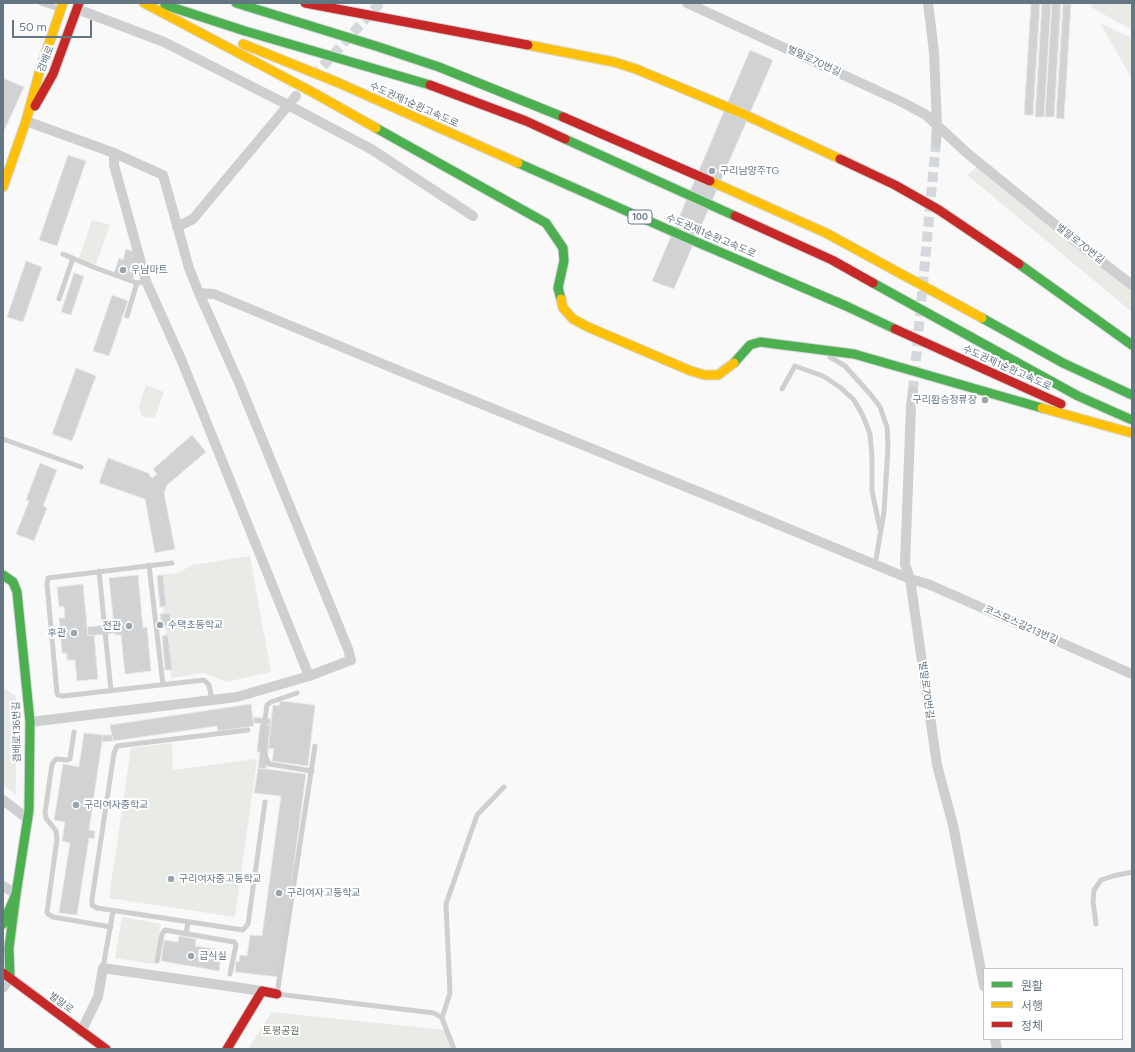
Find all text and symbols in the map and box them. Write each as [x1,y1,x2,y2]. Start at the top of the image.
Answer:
scale bar [14,12,94,38]
text: 50 m [19,20,47,34]
street label: 벌말로70번길 [785,43,843,79]
street label: 검배로 [35,44,57,74]
street label: 수도권제1순환고속도로 [368,80,460,130]
place label: 구리남양주TG [720,165,779,177]
marker: 구리남양주TG [707,166,717,176]
road number: 100 [628,210,652,224]
street label: 수도권제1순환고속도로 [664,212,758,260]
street label: 벌말로70번길 [1054,221,1106,267]
place label: 우남마트 [131,264,168,276]
marker: 우남마트 [118,265,128,275]
street label: 수도권제1순환고속도로 [961,343,1053,393]
place label: 구리환승정류장 [913,394,977,406]
marker: 구리환승정류장 [980,395,990,405]
street label: 코스모스길213번길 [982,603,1060,647]
place label: 수택초등학교 [168,619,223,631]
place label: 전관 [103,620,121,632]
marker: 수택초등학교 [155,620,165,630]
marker: 전관 [124,621,134,631]
place label: 후관 [48,627,66,639]
marker: 후관 [69,628,79,638]
street label: 벌말로70번길 [916,661,936,719]
street label: 겸배로136번길 [10,701,24,763]
place label: 구리여자중학교 [84,799,148,811]
marker: 구리여자중학교 [71,800,81,810]
place label: 구리여자중고등학교 [179,873,262,885]
marker: 구리여자중고등학교 [166,874,176,884]
place label: 구리여자고등학교 [287,887,361,899]
marker: 구리여자고등학교 [274,888,284,898]
place label: 급식실 [199,950,227,962]
marker: 급식실 [186,951,196,961]
legend [983,968,1123,1040]
text: 원활 [1021,979,1043,993]
street label: 벌말로 [46,990,76,1016]
text: 서행 [1021,999,1043,1013]
text: 정체 [1021,1019,1043,1033]
park label: 토평공원 [263,1025,299,1037]

